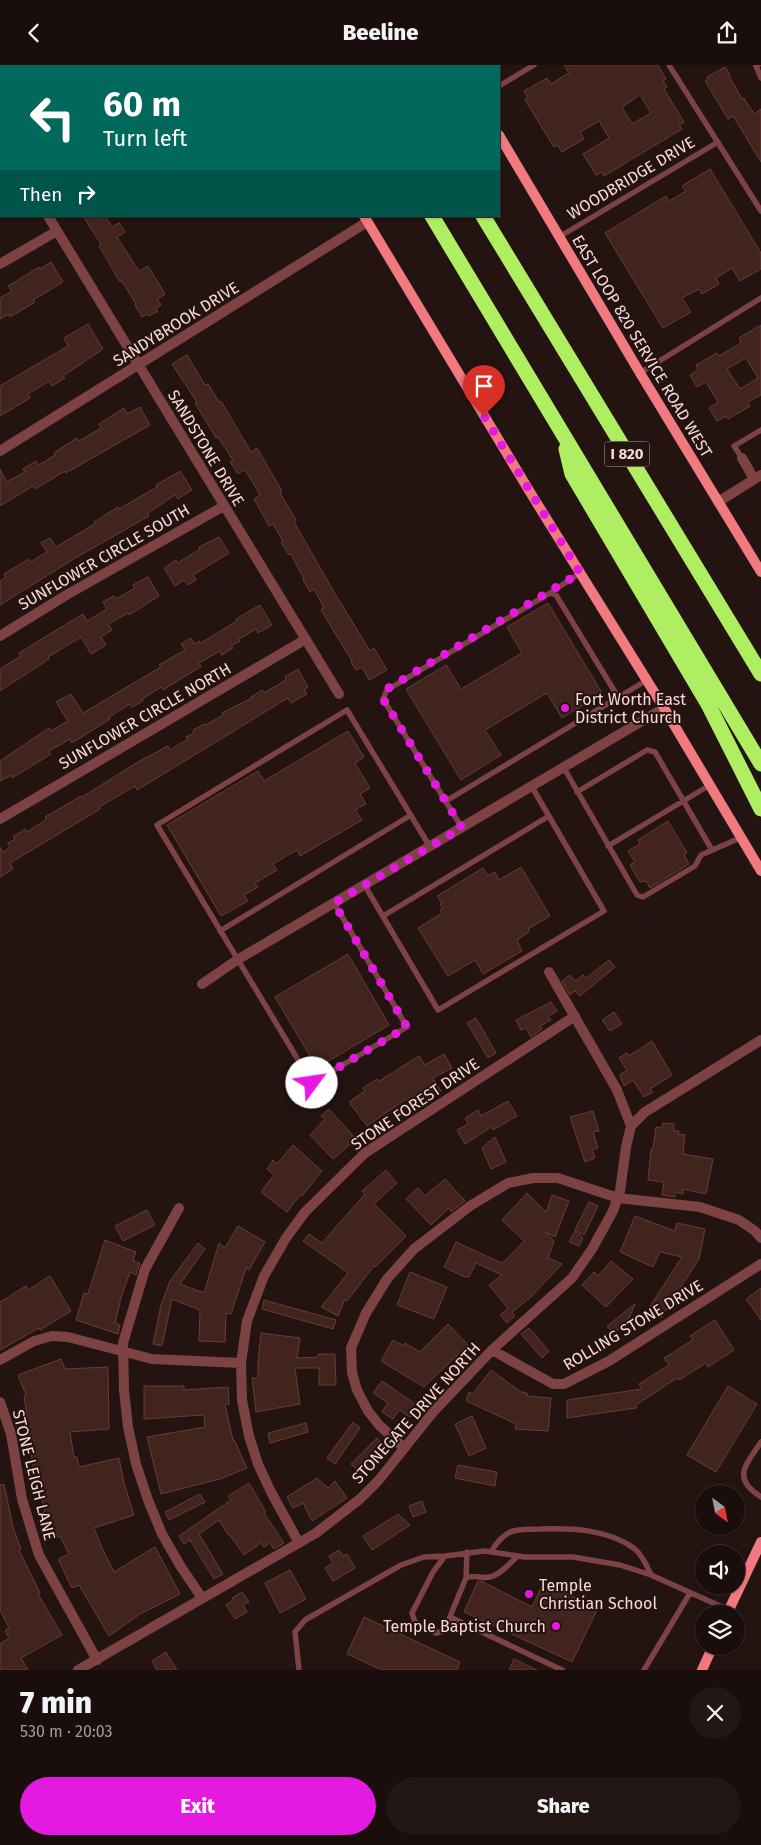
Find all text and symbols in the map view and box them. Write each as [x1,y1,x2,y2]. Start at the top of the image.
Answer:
icon: back [20,19,48,47]
text: Beeline [343,19,418,46]
icon: share [713,19,741,47]
text: 60 m [103,83,181,125]
icon: left [20,85,85,150]
text: Turn left [103,125,187,152]
street label: WOODBRIDGE DRIVE [564,132,698,224]
icon: right [72,180,100,208]
text: Then [20,183,62,206]
street label: EAST LOOP 820 SERVICE ROAD WEST [568,231,716,461]
street label: SANDYBROOK DRIVE [110,278,242,370]
pin [463,365,505,416]
icon: arrive [470,372,498,400]
street label: SANDSTONE DRIVE [164,386,248,510]
road number: I 820 [604,441,650,467]
street label: SUNFLOWER CIRCLE SOUTH [15,500,193,614]
street label: SUNFLOWER CIRCLE NORTH [56,659,234,773]
place label: Fort Worth East District Church [575,690,686,727]
marker: Fort Worth East District Church [559,702,571,714]
street label: STONE FOREST DRIVE [347,1054,483,1154]
position arrow [285,1056,337,1108]
street label: ROLLING STONE DRIVE [560,1276,706,1374]
street label: STONEGATE DRIVE NORTH [348,1339,484,1487]
street label: STONE LEIGH LANE [9,1408,59,1542]
north arrow [695,1485,745,1535]
map controls [695,1485,745,1655]
button: sound [695,1545,745,1595]
place label: Temple Christian School [539,1576,657,1613]
marker: Temple Christian School [523,1588,535,1600]
button: layers [695,1605,745,1655]
place label: Temple Baptist Church [383,1617,546,1636]
marker: Temple Baptist Church [550,1620,562,1632]
text: 7 min [20,1685,92,1721]
button: close [689,1687,741,1739]
text: 530 m · 20:03 [20,1722,113,1741]
button: Exit [20,1777,376,1835]
button: Share [386,1777,741,1835]

